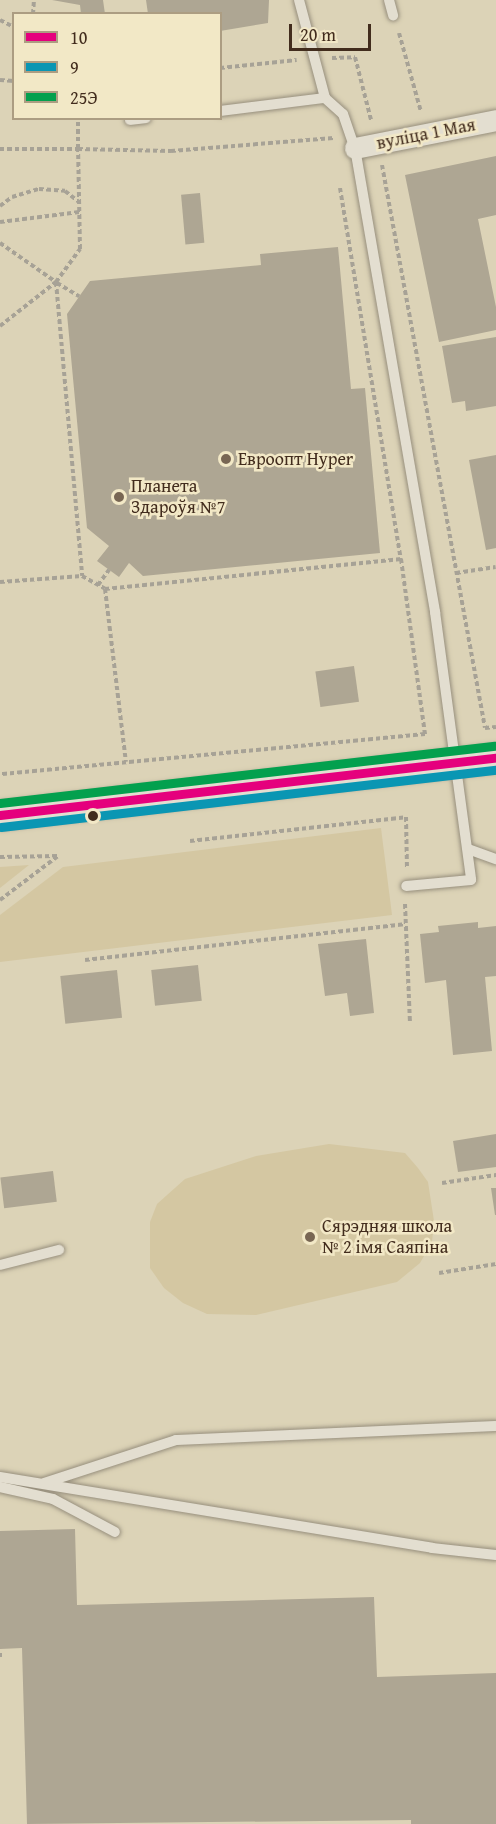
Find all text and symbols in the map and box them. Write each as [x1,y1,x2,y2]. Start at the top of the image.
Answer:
legend [12,12,222,120]
scale bar [292,12,374,50]
text: 20 m [300,21,336,48]
text: 10 [70,24,87,51]
text: 9 [70,54,79,81]
text: 25Э [70,84,98,111]
street label: вуліца 1 Мая [375,114,477,154]
place label: Евроопт Hyper [238,448,353,470]
marker: Евроопт Hyper [219,452,233,466]
place label: Планета Здароўя №7 [131,476,225,518]
marker: Планета Здароўя №7 [112,490,126,504]
unlabelled marker [87,810,99,822]
place label: Сярэдняя школа № 2 імя Саяпіна [322,1216,452,1258]
marker: Сярэдняя школа № 2 імя Саяпіна [303,1230,317,1244]

